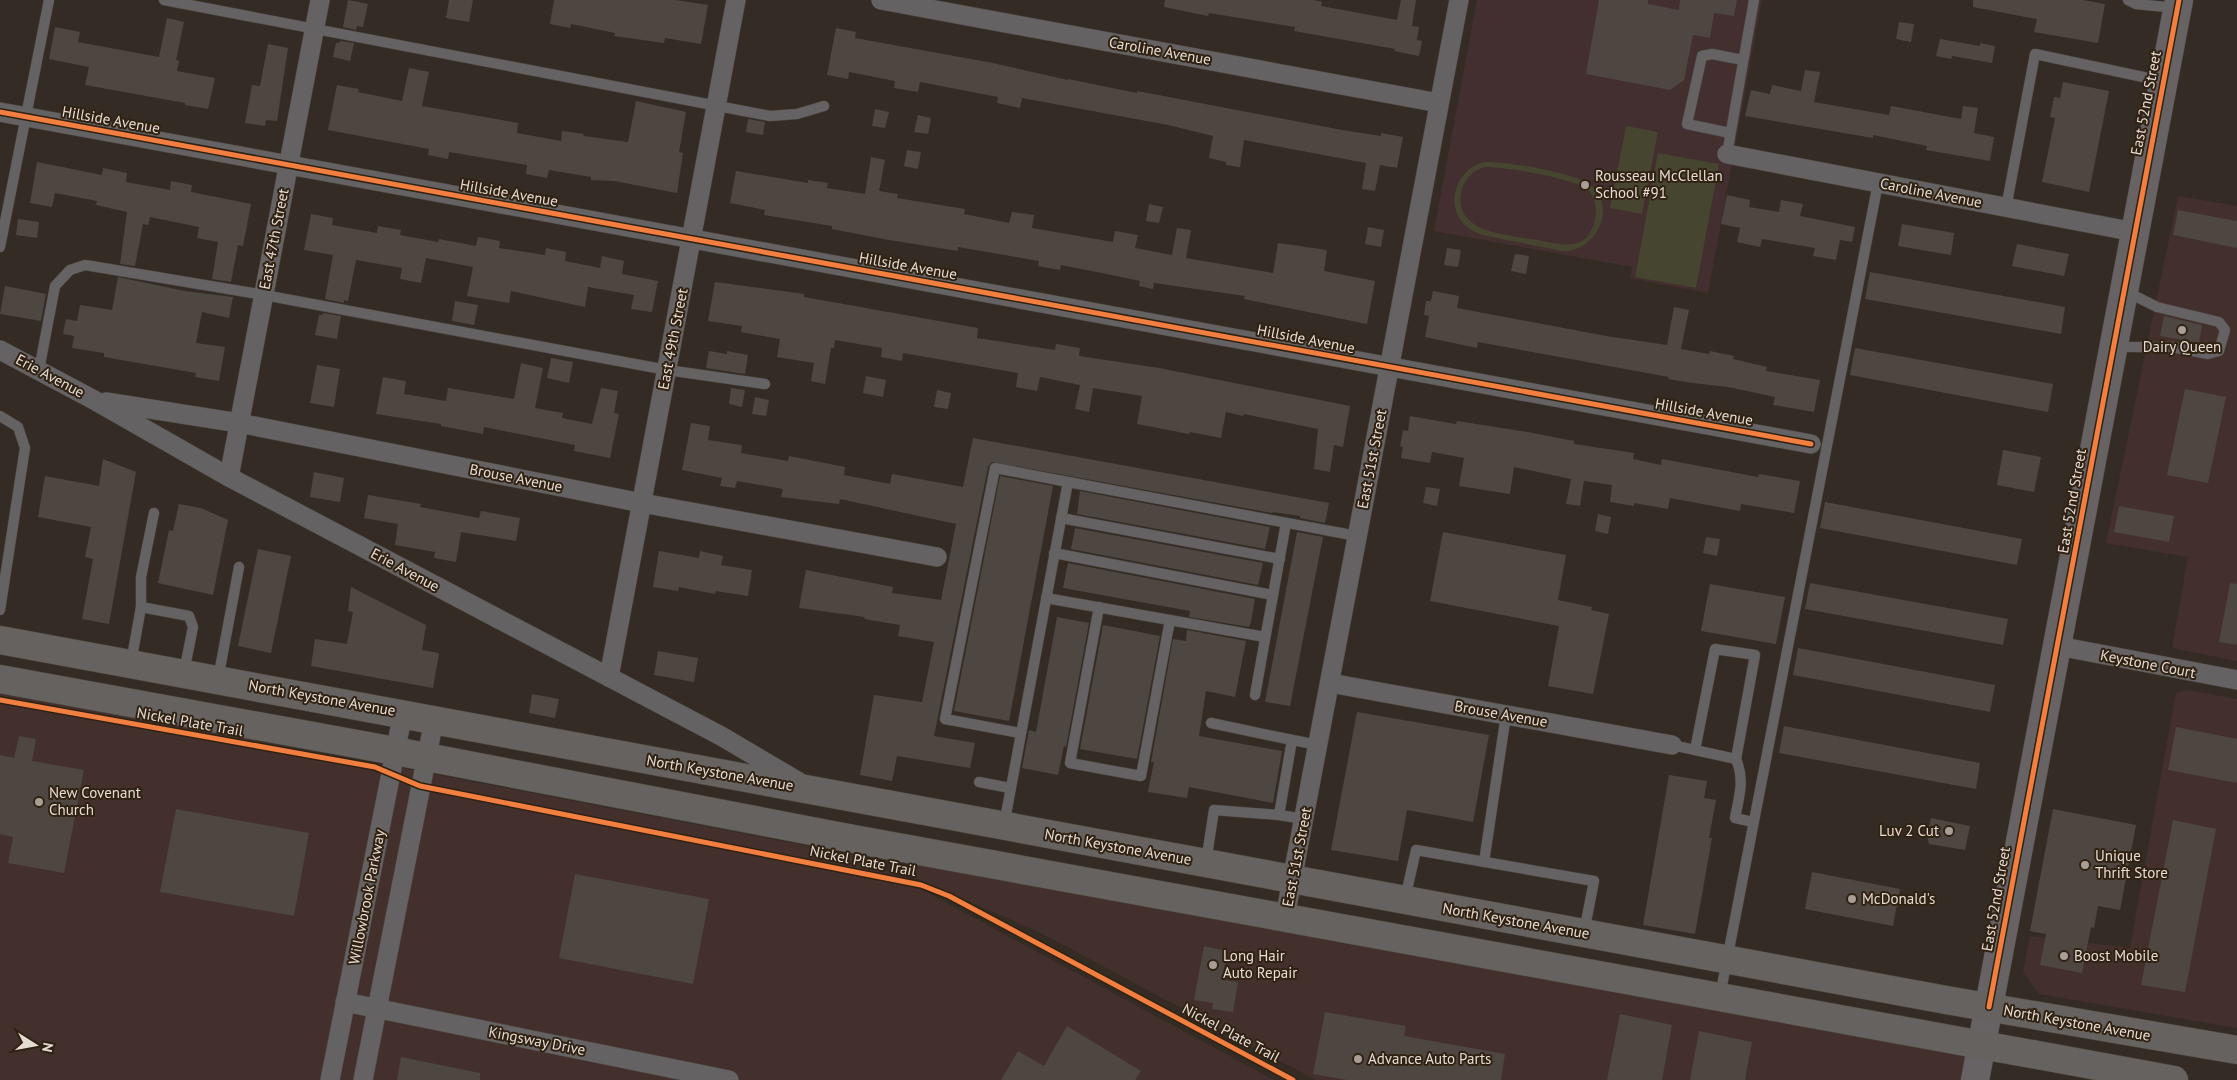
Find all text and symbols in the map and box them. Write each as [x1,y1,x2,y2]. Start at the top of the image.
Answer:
street label: Caroline Avenue [1107,32,1213,69]
street label: East 52nd Street [2126,49,2165,157]
street label: Hillside Avenue [61,102,162,137]
place label: Rousseau McClellan School #91 [1595,166,1723,202]
street label: Caroline Avenue [1878,173,1984,212]
street label: Hillside Avenue [459,175,560,210]
marker: Rousseau McClellan School #91 [1579,179,1591,191]
street label: East 47th Street [254,187,293,291]
street label: Hillside Avenue [858,248,959,283]
street label: East 49th Street [653,287,692,391]
street label: Hillside Avenue [1256,320,1357,357]
marker: Dairy Queen [2176,324,2188,336]
place label: Dairy Queen [2143,337,2221,356]
street label: Erie Avenue [13,350,88,402]
street label: Hillside Avenue [1654,394,1755,429]
street label: East 51st Street [1353,408,1390,510]
street label: East 52nd Street [2053,447,2090,555]
street label: Brouse Avenue [468,459,564,496]
street label: Erie Avenue [368,544,443,596]
street label: Keystone Court [2099,645,2197,682]
street label: North Keystone Avenue [247,675,397,720]
street label: Brouse Avenue [1453,696,1549,731]
street label: Nickel Plate Trail [135,703,245,740]
street label: North Keystone Avenue [645,750,795,795]
place label: New Covenant Church [49,783,141,819]
marker: New Covenant Church [33,796,45,808]
street label: East 51st Street [1278,806,1315,908]
place label: Luv 2 Cut [1879,821,1939,840]
street label: North Keystone Avenue [1043,824,1193,869]
marker: Luv 2 Cut [1943,825,1955,837]
street label: Willowbrook Parkway [344,828,389,966]
street label: Nickel Plate Trail [808,841,918,880]
street label: East 52nd Street [1977,845,2014,953]
place label: Unique Thrift Store [2095,846,2168,882]
marker: Unique Thrift Store [2079,859,2091,871]
place label: McDonald's [1862,889,1935,908]
marker: McDonald's [1846,893,1858,905]
street label: North Keystone Avenue [1441,898,1591,943]
place label: Long Hair Auto Repair [1223,946,1297,982]
place label: Boost Mobile [2074,946,2158,965]
marker: Boost Mobile [2058,950,2070,962]
marker: Long Hair Auto Repair [1207,959,1219,971]
street label: Nickel Plate Trail [1179,999,1284,1067]
street label: North Keystone Avenue [2002,1000,2152,1045]
north arrow [10,1020,60,1070]
street label: Kingsway Drive [487,1022,587,1059]
text: N [38,1041,57,1054]
place label: Advance Auto Parts [1368,1049,1491,1068]
marker: Advance Auto Parts [1352,1053,1364,1065]

